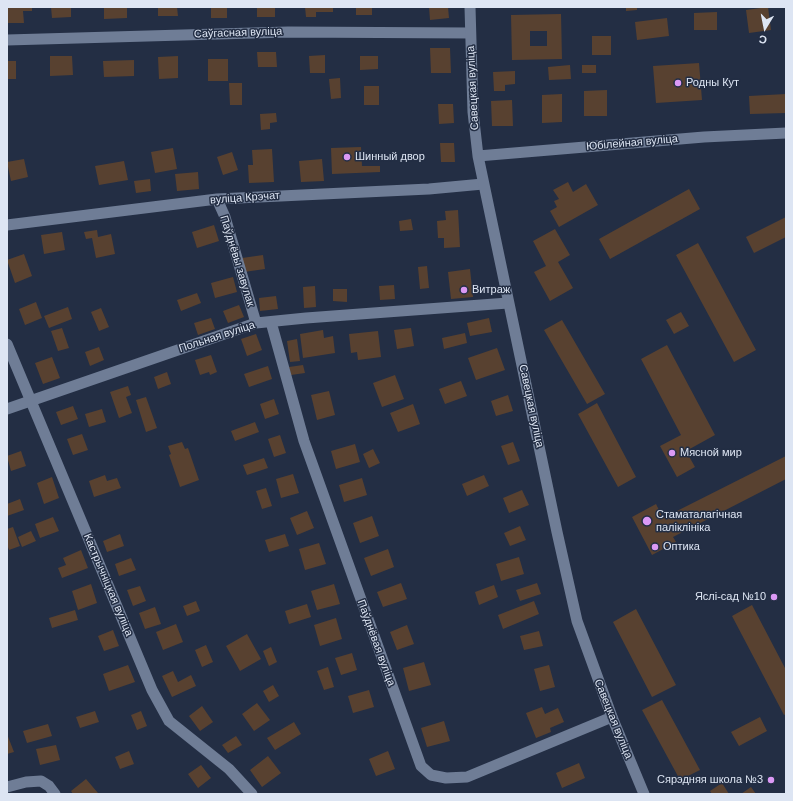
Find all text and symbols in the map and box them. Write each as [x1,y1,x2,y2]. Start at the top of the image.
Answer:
north arrow [745,8,785,48]
street label: Саўгасная вуліца [194,25,282,41]
text: С [758,33,768,46]
street label: Савецкая вуліца [464,45,482,131]
place label: Родны Кут [686,76,739,90]
marker: Родны Кут [673,78,683,88]
street label: Юбілейная вуліца [586,132,678,154]
place label: Шинный двор [355,150,425,164]
marker: Шинный двор [342,152,352,162]
street label: вуліца Крэчат [210,189,280,207]
street label: Паўднёвы завулак [217,214,257,308]
place label: Витраж [472,283,510,297]
marker: Витраж [459,285,469,295]
street label: Польная вуліца [177,318,257,356]
street label: Савецкая вуліца [516,363,546,449]
place label: Мясной мир [680,446,742,460]
marker: Мясной мир [667,448,677,458]
place label: Стаматалагічная паліклініка [656,508,742,534]
marker: Стаматалагічная паліклініка [641,515,653,527]
street label: Кастрычніцкая вуліца [80,532,136,638]
place label: Оптика [663,540,700,554]
marker: Оптика [650,542,660,552]
place label: Яслі-сад №10 [695,590,766,604]
marker: Яслі-сад №10 [769,592,779,602]
street label: Паўднёвая вуліца [354,598,398,688]
street label: Савецкая вуліца [591,677,635,761]
place label: Сярэдняя школа №3 [657,773,763,787]
marker: Сярэдняя школа №3 [766,775,776,785]

